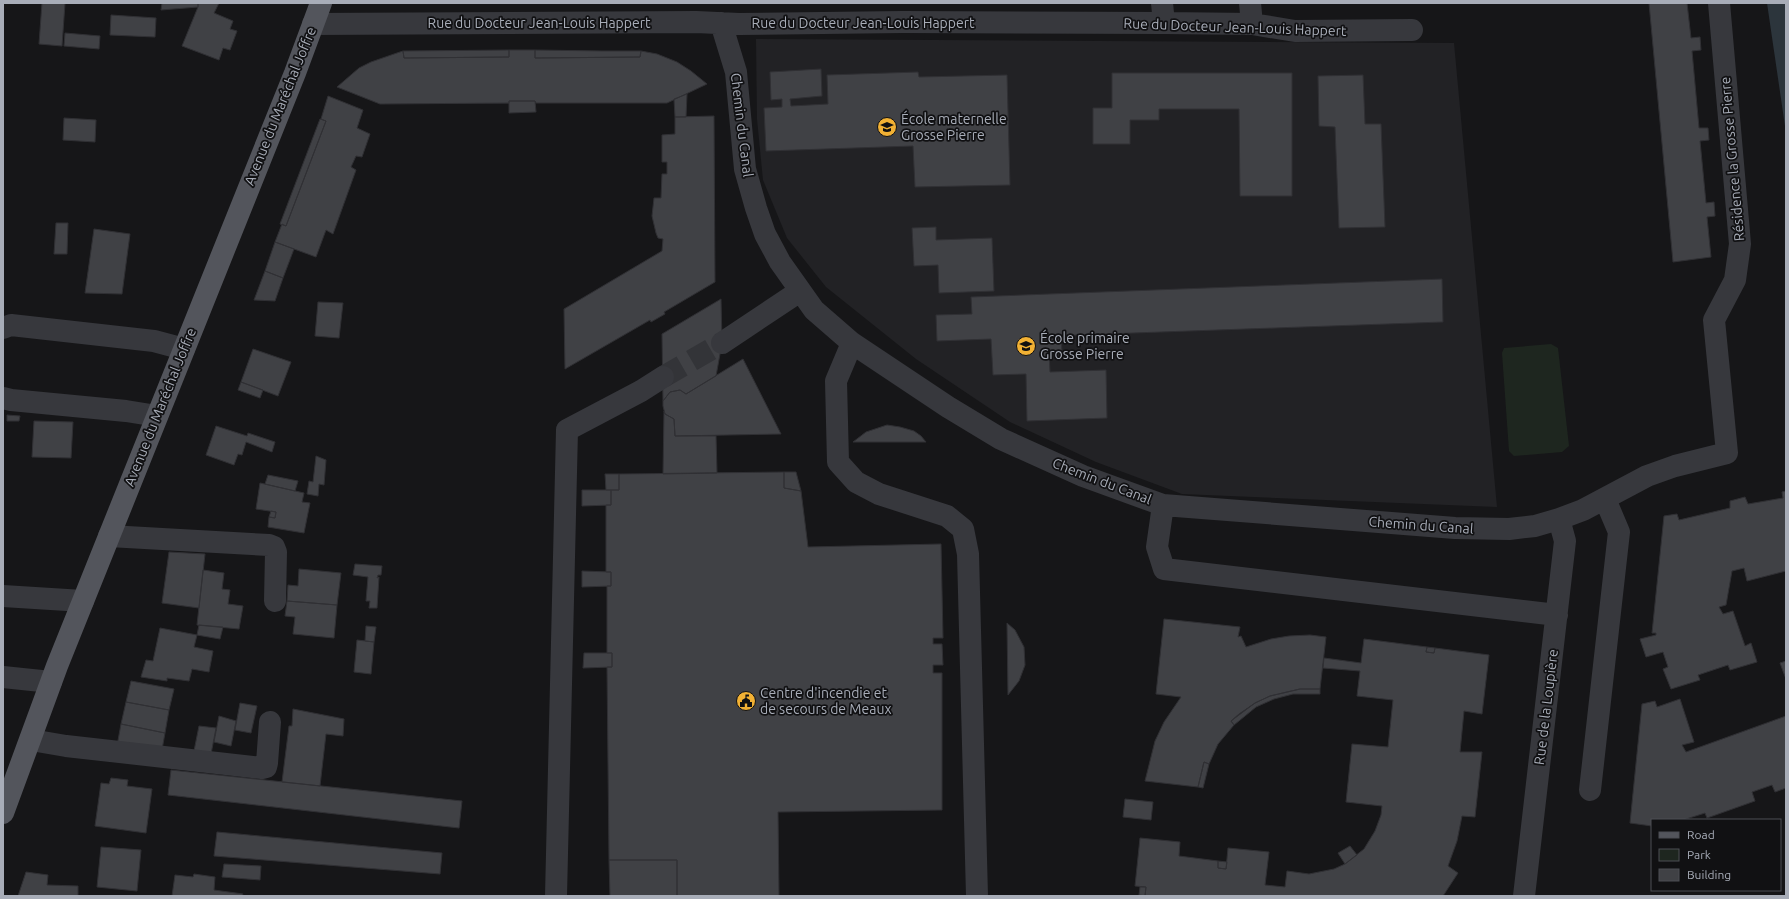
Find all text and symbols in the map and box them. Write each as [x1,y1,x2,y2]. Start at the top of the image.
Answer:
street label: Rue du Docteur Jean-Louis Happert [427,15,651,31]
street label: Rue du Docteur Jean-Louis Happert [751,15,975,31]
street label: Rue du Docteur Jean-Louis Happert [1123,15,1347,39]
street label: Avenue du Maréchal Joffre [241,24,319,188]
street label: Chemin du Canal [728,72,756,178]
street label: Résidence la Grosse Pierre [1717,76,1747,242]
place label: École maternelle Grosse Pierre [901,110,1007,143]
school or university icon: École maternelle Grosse Pierre [876,116,898,138]
street label: Avenue du Maréchal Joffre [121,325,199,489]
place label: École primaire Grosse Pierre [1040,329,1130,362]
school or university icon: École primaire Grosse Pierre [1015,335,1037,357]
street label: Chemin du Canal [1050,455,1154,507]
street label: Chemin du Canal [1368,513,1474,537]
street label: Rue de la Loupière [1531,648,1561,766]
place label: Centre d'incendie et de secours de Meaux [760,685,891,717]
public building icon: Centre d'incendie et de secours de Meaux [735,690,757,712]
legend [1651,819,1781,891]
text: Road [1687,828,1715,841]
text: Park [1687,848,1711,861]
text: Building [1687,868,1731,881]

